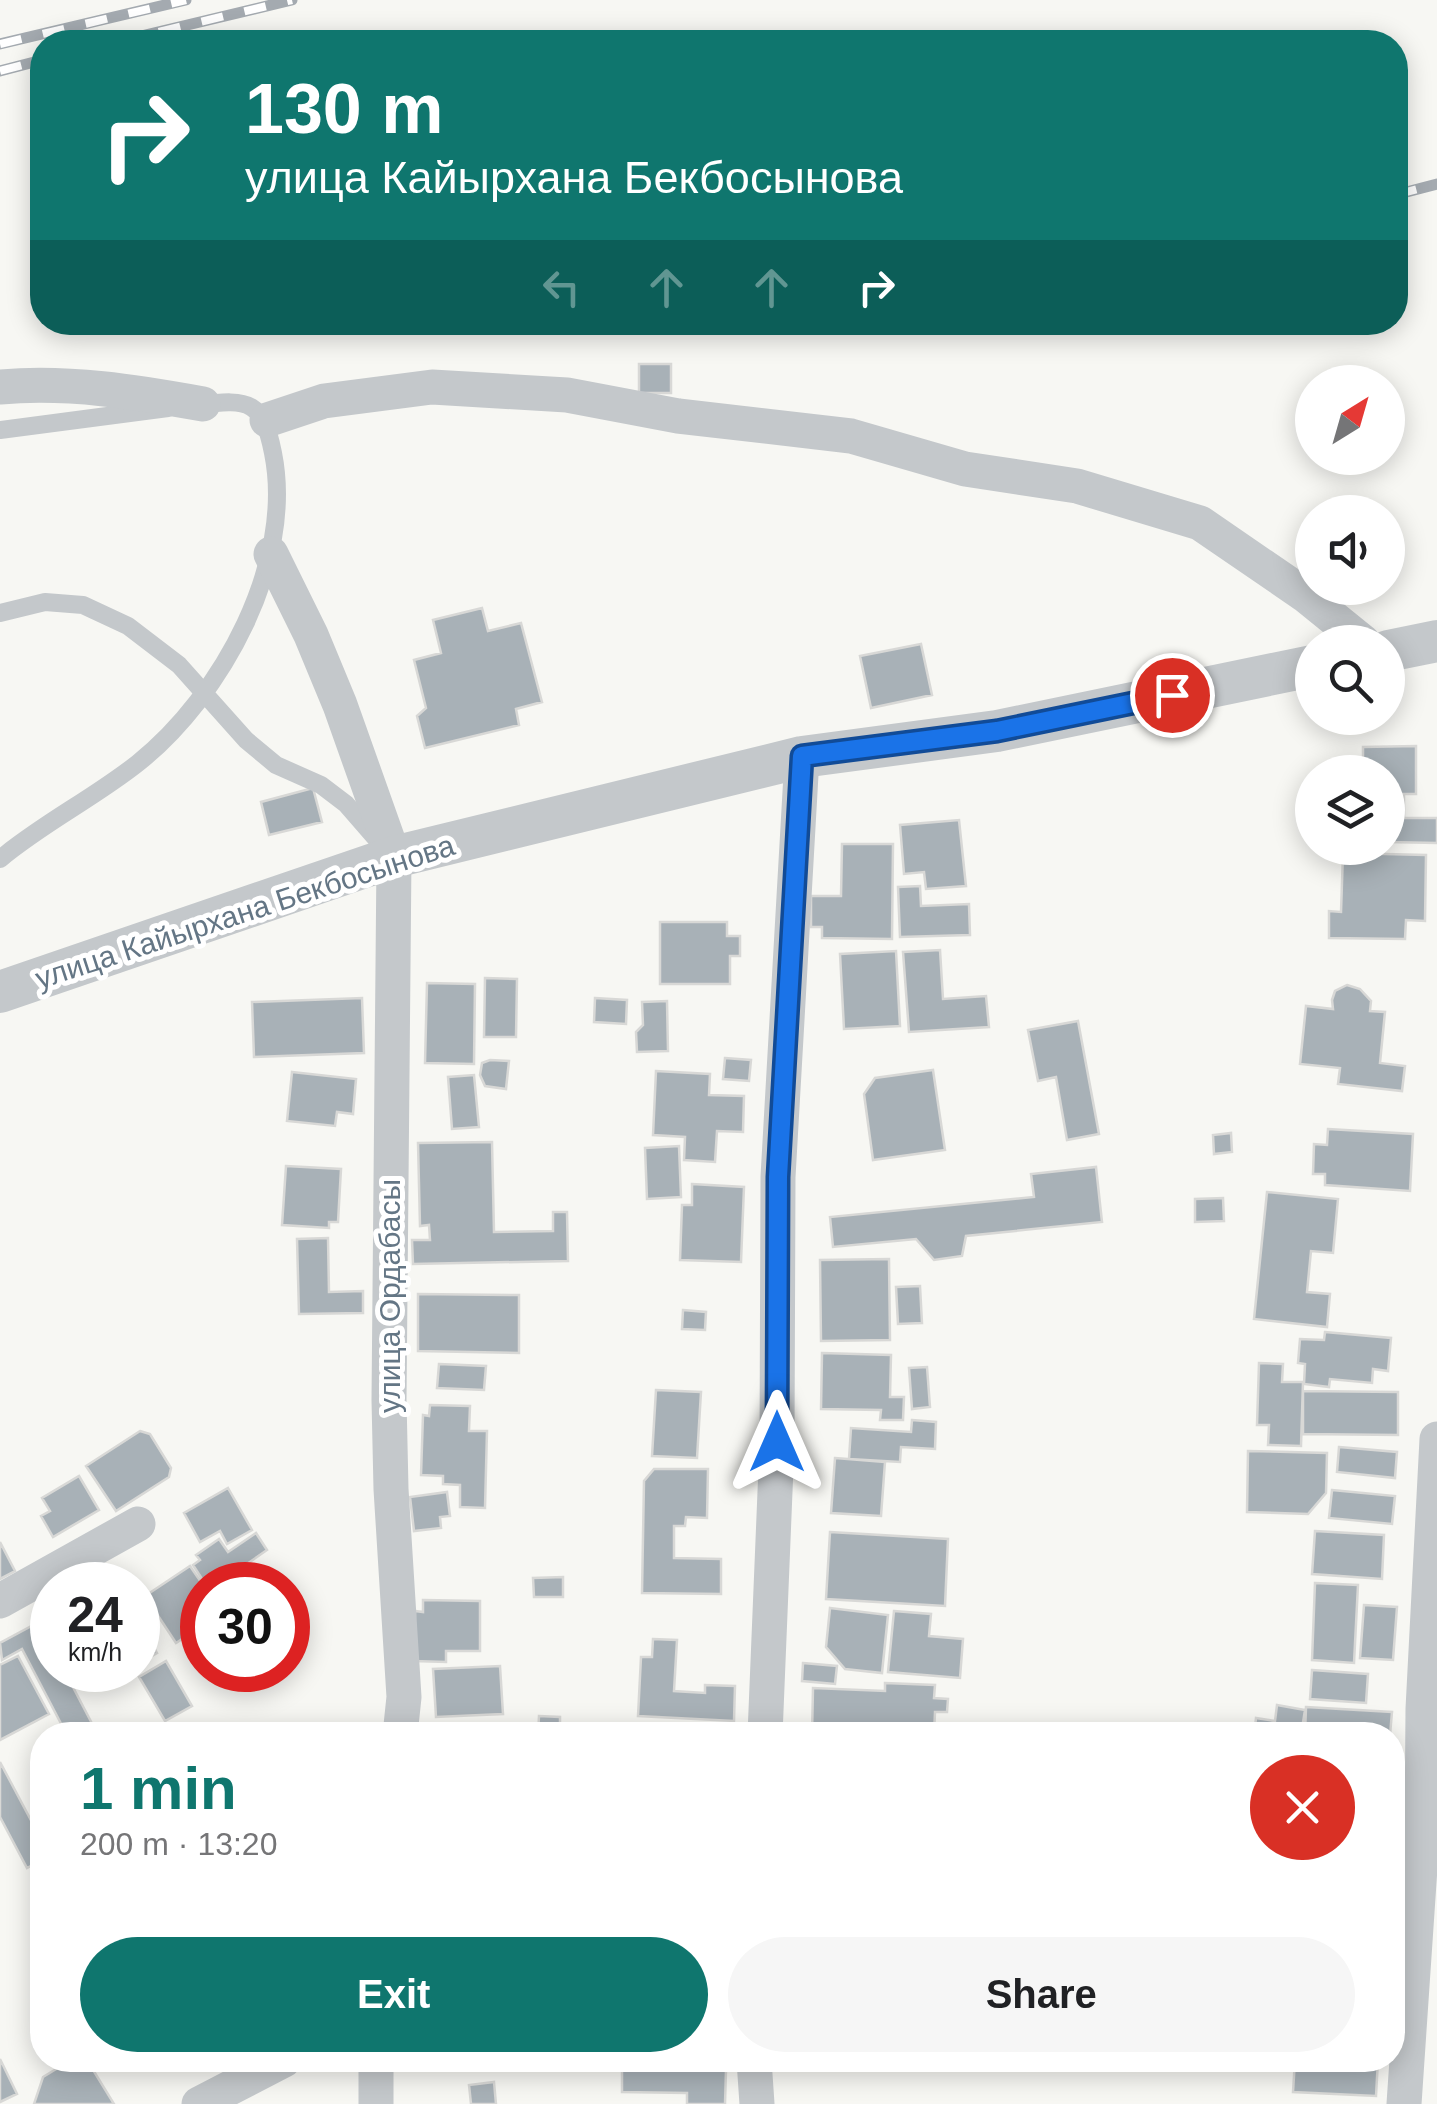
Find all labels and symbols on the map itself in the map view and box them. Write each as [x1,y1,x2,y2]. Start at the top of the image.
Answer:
north arrow [1295,365,1405,475]
pin [1130,653,1215,738]
street label: улица Кайырхана Бекбосынова [31,828,459,995]
street label: улица Ордабасы [373,1179,406,1413]
position arrow [725,1390,829,1494]
speed limit sign: 30 [180,1562,310,1692]

